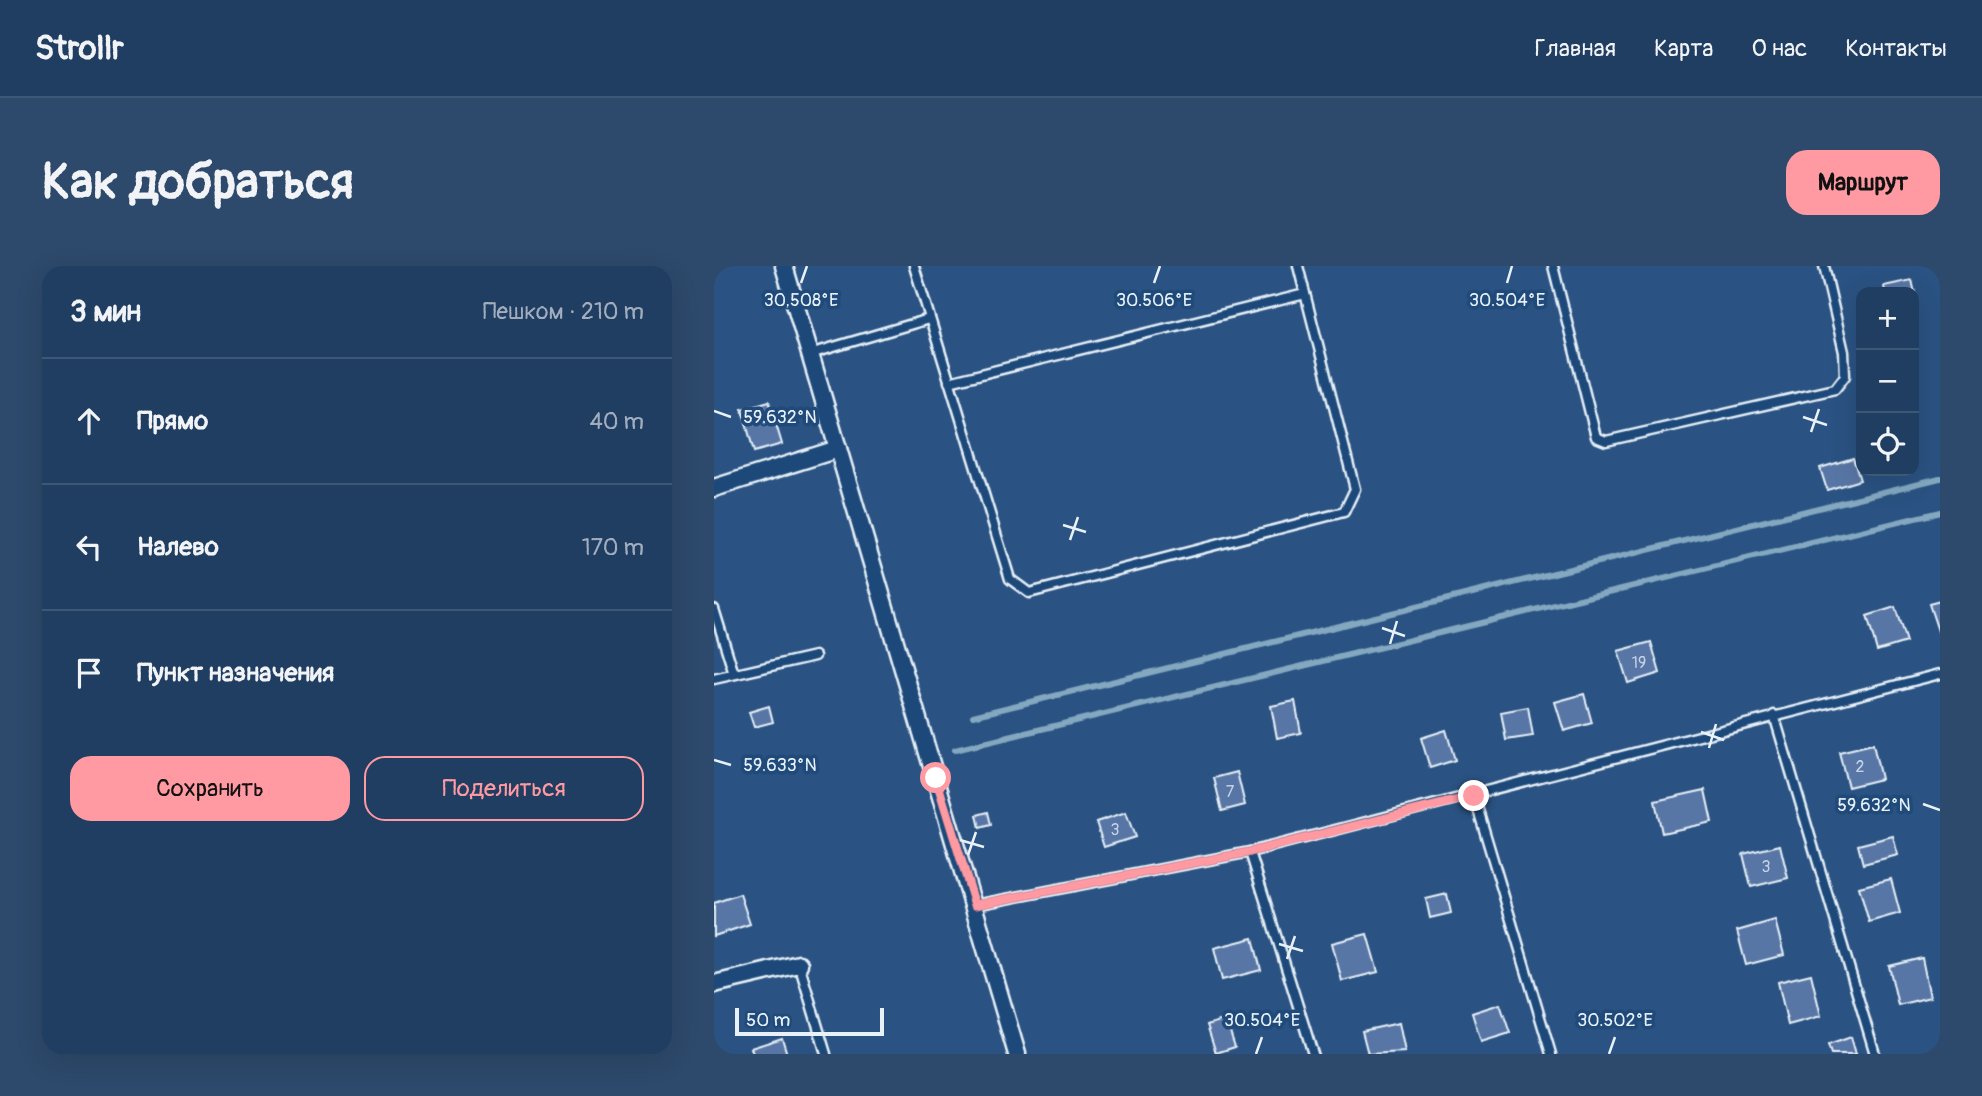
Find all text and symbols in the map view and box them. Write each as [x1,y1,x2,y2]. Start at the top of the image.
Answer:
text: Strollr [35,28,124,69]
text: Главная [1535,34,1616,63]
text: Карта [1654,34,1714,63]
text: О нас [1752,34,1807,63]
text: Контакты [1845,34,1947,63]
button: Маршрут [1786,150,1940,215]
text: Как добраться [42,152,354,213]
map controls [1856,287,1919,476]
button: + [1856,287,1919,350]
text: 30.508°E [764,289,838,312]
text: 30.506°E [1116,289,1192,312]
text: 30.504°E [1469,289,1545,312]
text: 3 мин [70,293,141,330]
text: Пешком · 210 m [483,297,644,326]
button: − [1856,350,1919,413]
icon: ahead [70,402,108,440]
text: Прямо [137,405,208,437]
text: 59.632°N [743,406,817,429]
text: 40 m [590,407,644,436]
button: locate [1856,413,1919,476]
icon: left [70,528,108,566]
text: Налево [137,531,219,563]
text: 170 m [582,533,644,562]
house number: 19 [1632,653,1646,673]
icon: arrive [70,654,108,692]
text: Пункт назначения [137,657,334,689]
text: 59.633°N [743,754,817,777]
button: Сохранить [70,756,350,821]
button: Поделиться [364,756,644,821]
house number: 2 [1856,757,1865,777]
route start [920,762,951,793]
route end [1458,780,1489,811]
house number: 7 [1226,782,1235,802]
text: 59.632°N [1837,794,1911,817]
house number: 3 [1111,820,1120,840]
house number: 3 [1762,857,1771,877]
scale bar [735,1005,884,1037]
text: 50 m [746,1008,790,1032]
text: 30.504°E [1224,1009,1300,1032]
text: 30.502°E [1577,1009,1653,1032]

